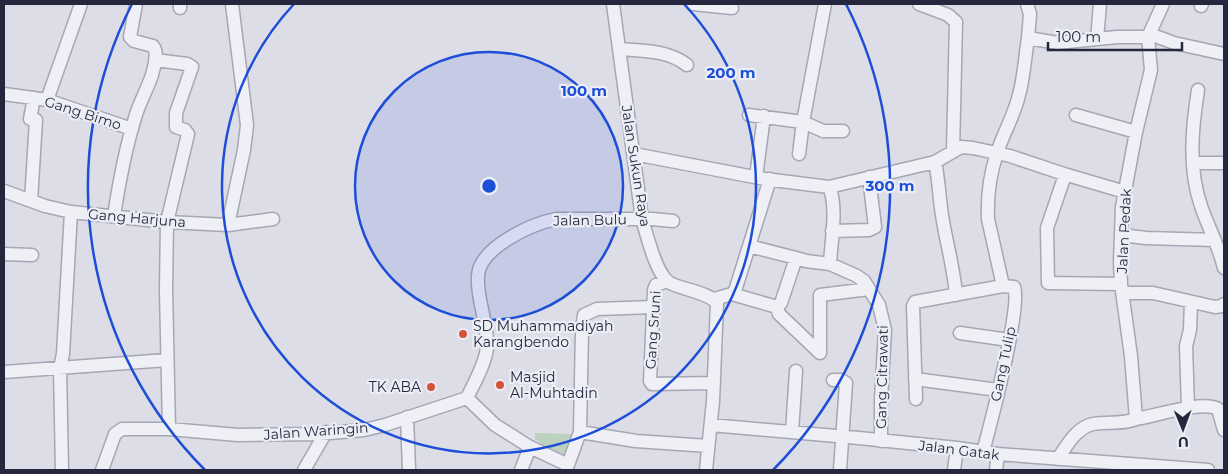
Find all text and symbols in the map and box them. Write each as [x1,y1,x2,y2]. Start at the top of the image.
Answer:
scale bar [1048,20,1182,52]
text: 100 m [1056,27,1101,46]
text: 200 m [706,63,756,82]
text: 100 m [561,81,607,100]
street label: Gang Bimo [42,92,124,134]
street label: Jalan Sukun Raya [617,103,654,228]
text: 300 m [864,176,915,195]
centre of rings [480,177,498,195]
street label: Jalan Pedak [1113,188,1135,275]
street label: Gang Harjuna [87,205,187,231]
street label: Jalan Bulu [552,210,627,230]
street label: Gang Sruni [641,290,665,370]
place label: SD Muhammadiyah Karangbendo [473,317,614,351]
street label: Gang Citrawati [872,325,892,429]
street label: Gang Tulip [986,325,1020,403]
marker: SD Muhammadiyah Karangbendo [457,328,469,340]
place label: Masjid Al-Muhtadin [510,368,598,402]
place label: TK ABA [369,378,422,396]
marker: Masjid Al-Muhtadin [494,379,506,391]
marker: TK ABA [425,381,437,393]
north arrow [1158,404,1208,454]
street label: Jalan Waringin [262,418,369,444]
text: U [1178,433,1189,451]
street label: Jalan Gatak [916,436,1001,464]

